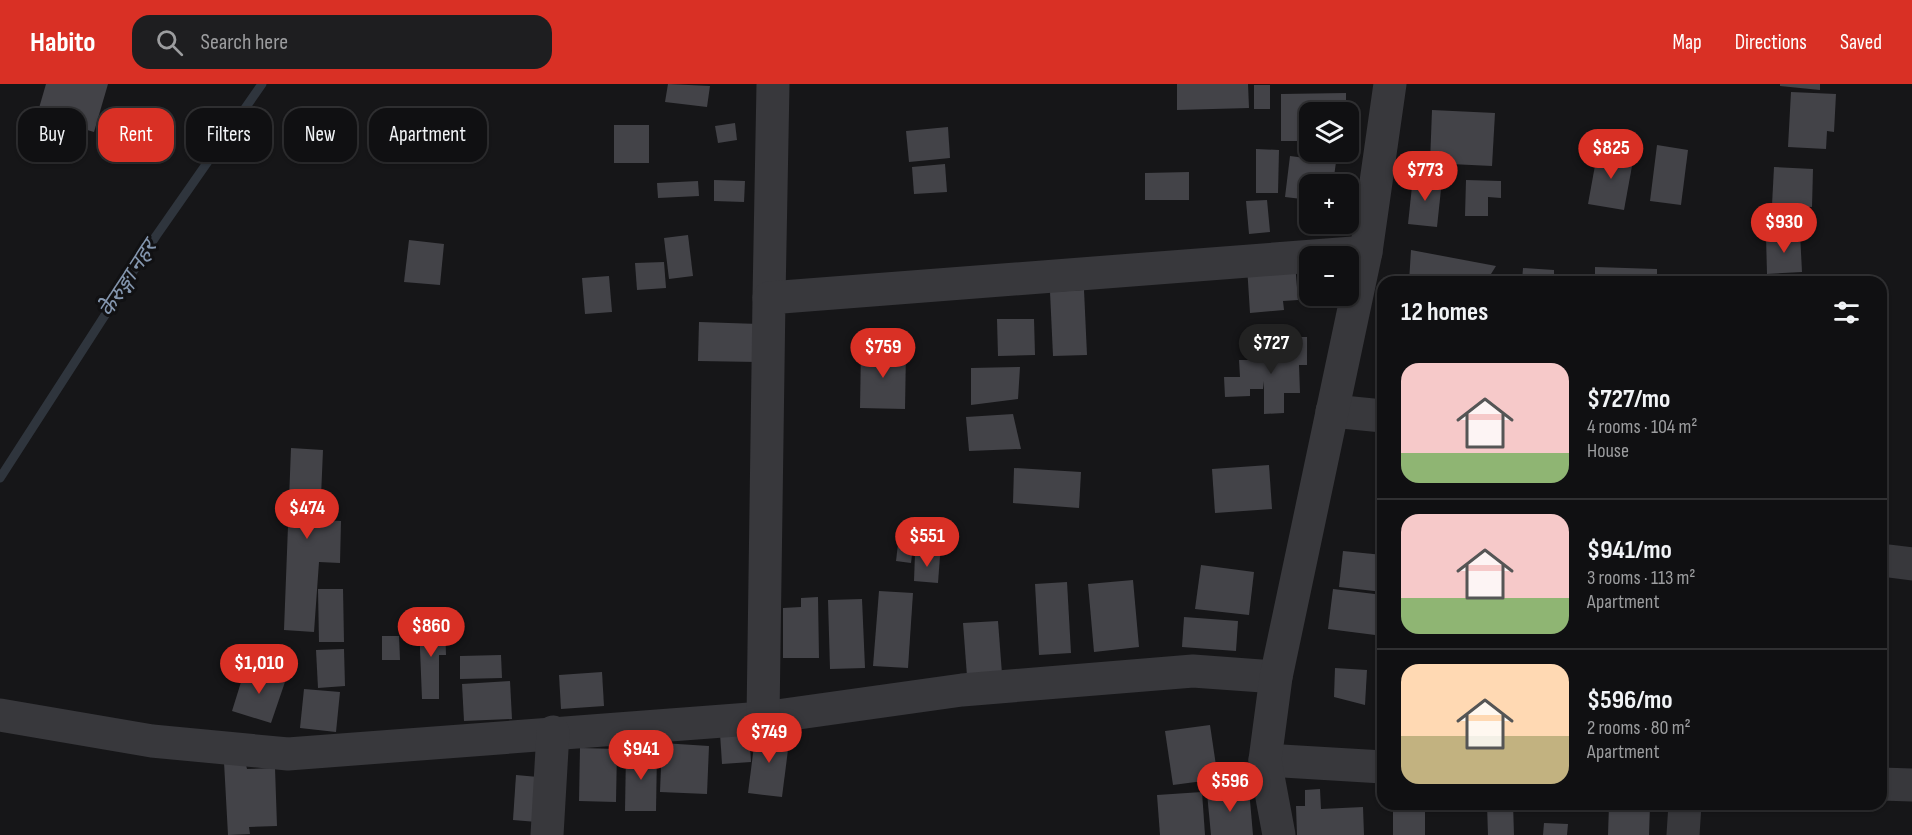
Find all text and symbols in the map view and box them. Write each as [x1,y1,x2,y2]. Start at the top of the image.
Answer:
search box [132,15,552,69]
text: Habito [30,26,96,59]
icon: search [153,26,186,59]
text: Search here [201,29,288,56]
text: Map [1672,30,1702,55]
text: Directions [1735,30,1807,55]
text: Saved [1840,30,1882,55]
map controls [1299,102,1359,306]
button: layers [1299,102,1359,162]
chip: Buy [18,108,86,162]
chip: Rent [98,108,174,162]
chip: Filters [186,108,272,162]
chip: New [284,108,357,162]
chip: Apartment [369,108,487,162]
pin: $825 [1575,129,1647,180]
text: $825 [1592,136,1630,160]
pin: $773 [1389,151,1461,202]
text: $773 [1407,158,1443,182]
button: + [1299,174,1359,234]
pin: $930 [1748,203,1820,254]
text: $930 [1765,210,1803,234]
water label: केेरुङ्गा नहर [93,232,165,322]
button: − [1299,246,1359,306]
icon: filters [1830,296,1863,329]
text: 12 homes [1401,297,1488,328]
pin: $727 [1235,324,1307,375]
pin: $759 [847,328,919,379]
text: $727 [1253,331,1289,355]
text: $759 [864,335,902,359]
text: $727/mo [1587,384,1670,415]
icon: home [1449,387,1521,459]
text: 4 rooms · 104 m² [1587,415,1697,439]
text: House [1587,439,1629,463]
pin: $474 [271,489,343,540]
text: $474 [289,496,325,520]
pin: $551 [891,517,963,568]
text: $551 [909,524,945,548]
text: $941/mo [1587,535,1672,566]
icon: home [1449,538,1521,610]
text: 3 rooms · 113 m² [1587,566,1696,590]
text: Apartment [1587,590,1660,614]
pin: $860 [395,607,467,658]
text: $860 [412,614,450,638]
pin: $1,010 [210,644,308,695]
text: $1,010 [234,651,284,675]
text: $596/mo [1587,685,1673,716]
icon: home [1449,688,1521,760]
pin: $749 [733,713,805,764]
text: 2 rooms · 80 m² [1587,716,1691,740]
text: $749 [751,720,787,744]
pin: $941 [605,730,677,781]
text: $941 [623,737,659,761]
text: Apartment [1587,740,1660,764]
pin: $596 [1194,762,1266,813]
text: $596 [1211,769,1249,793]

